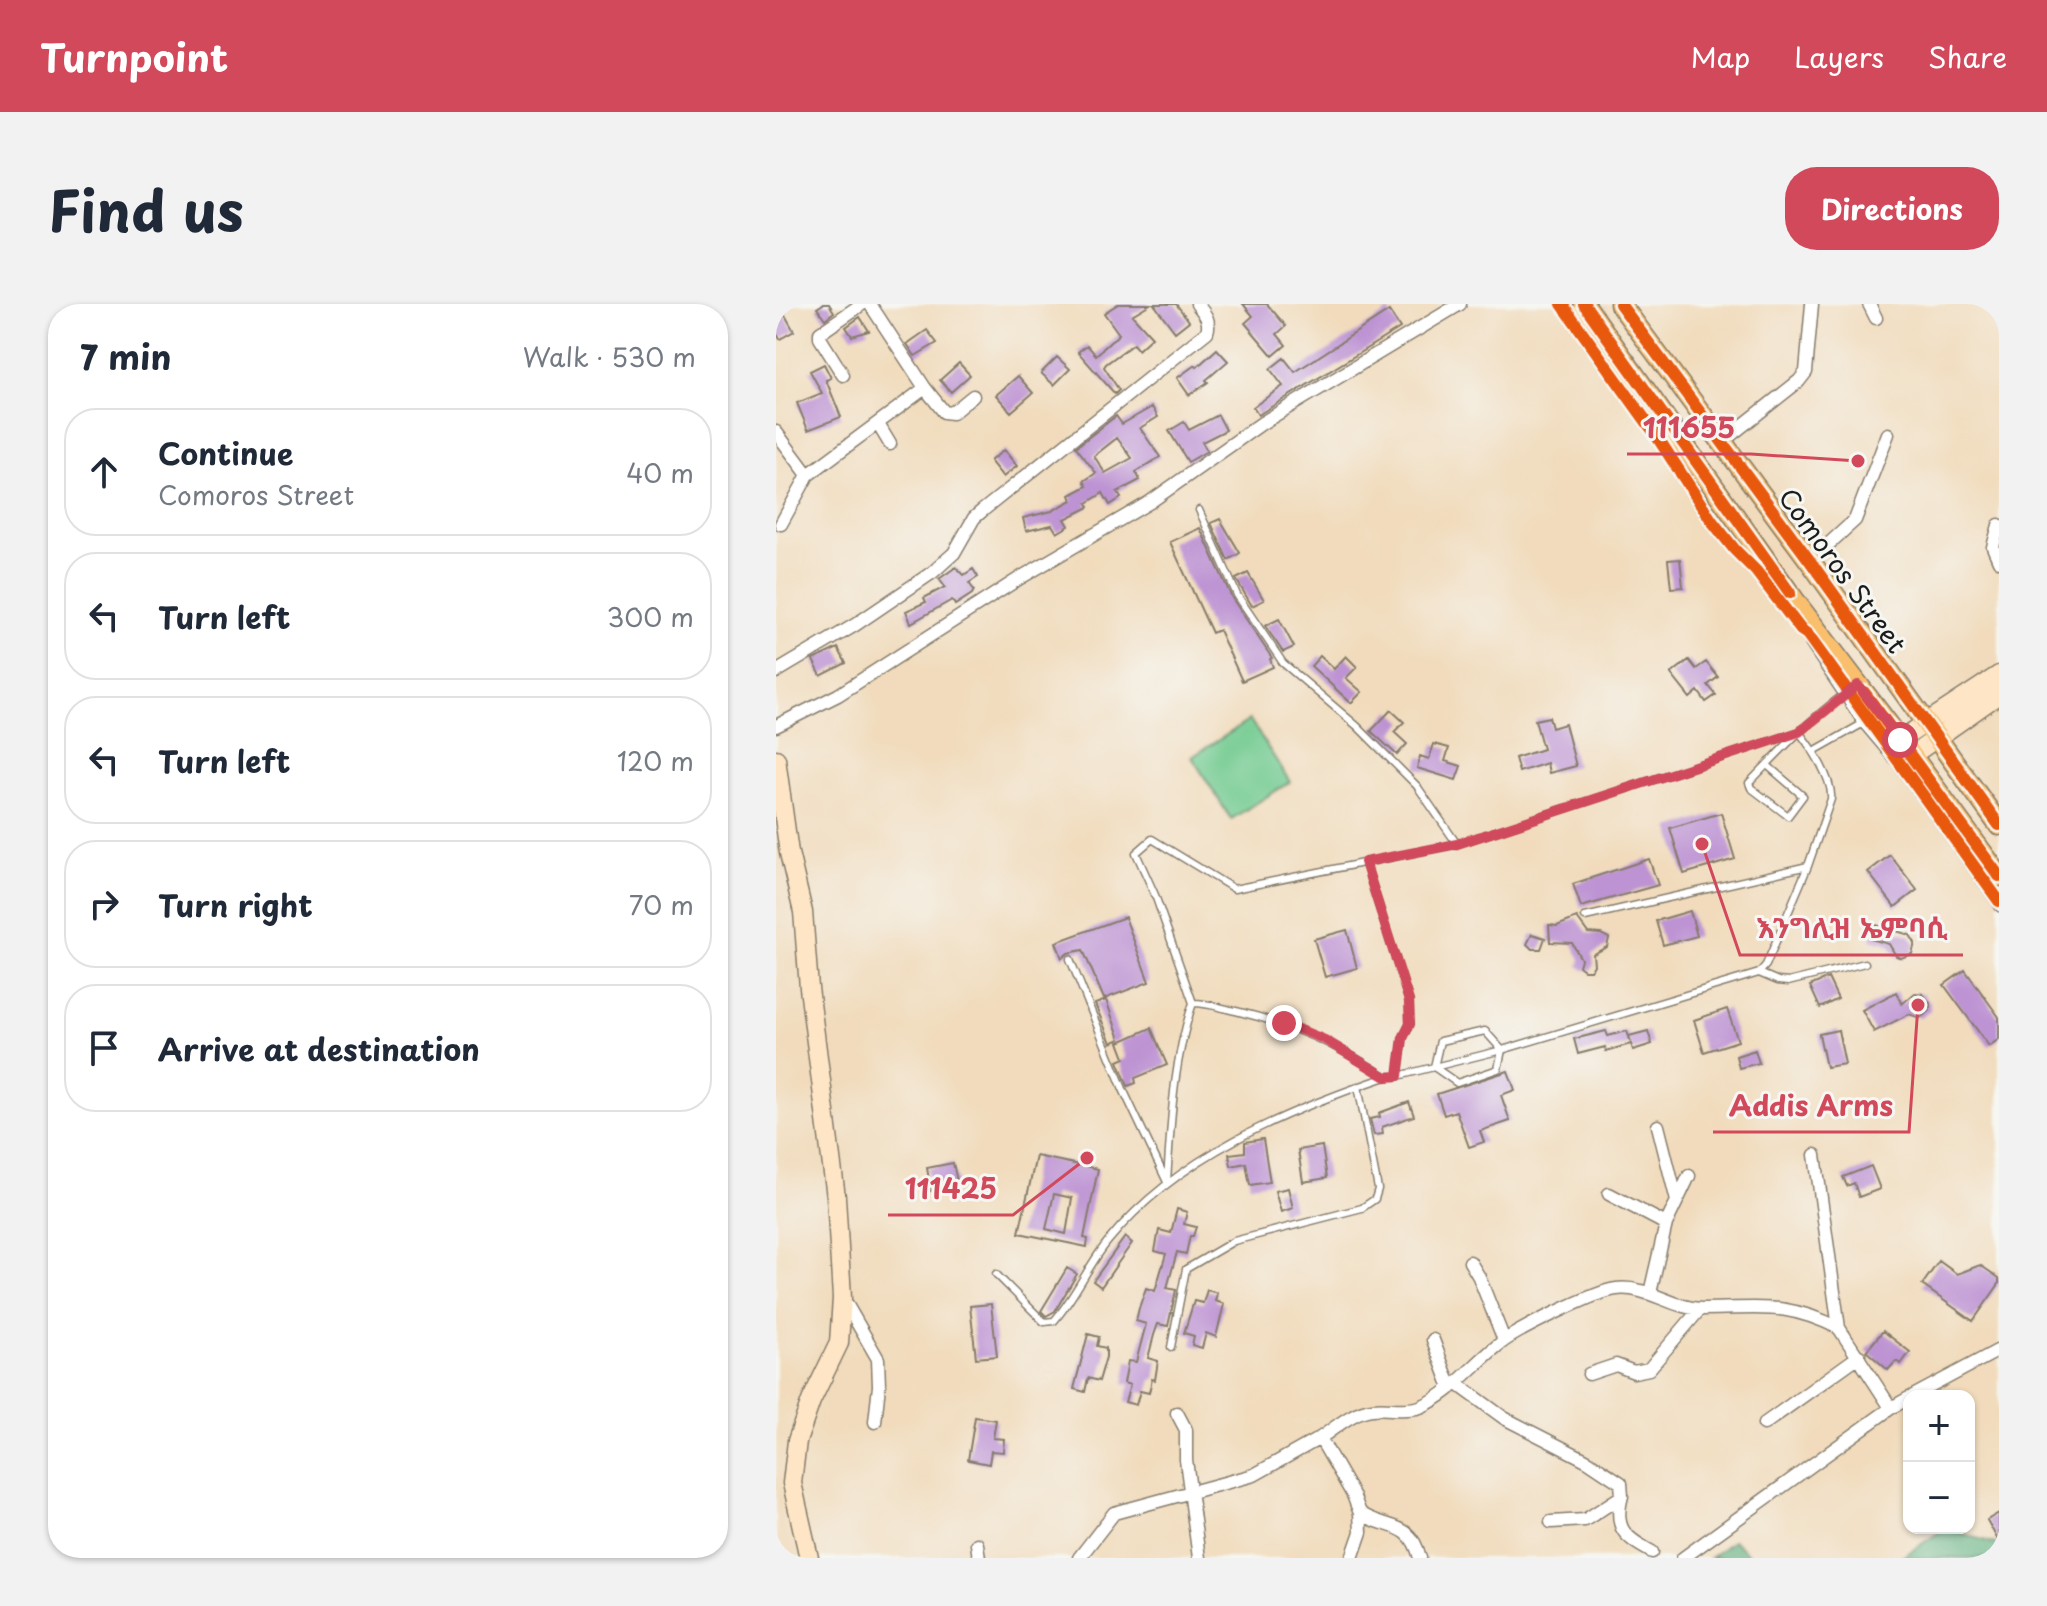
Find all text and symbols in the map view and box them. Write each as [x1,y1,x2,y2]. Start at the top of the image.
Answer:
text: Turnpoint [40,28,228,85]
text: Map [1690,35,1750,78]
text: Layers [1794,35,1884,78]
text: Share [1928,35,2007,78]
text: Find us [48,166,244,251]
button: Directions [1785,167,1999,250]
text: 7 min [80,330,171,382]
text: Walk · 530 m [523,337,696,376]
callout: 111655 [1627,402,1751,454]
text: 111655 [1643,405,1735,448]
text: Continue [158,430,293,475]
icon: ahead [82,450,126,494]
text: 40 m [626,453,694,492]
text: Comoros Street [158,475,354,514]
street label: Comoros Street [1770,479,1916,661]
icon: left [82,594,126,638]
text: Turn left [158,594,290,639]
text: 300 m [607,597,694,636]
route start [1882,722,1918,758]
icon: left [82,738,126,782]
text: Turn left [158,738,290,783]
text: 120 m [617,741,694,780]
icon: right [82,882,126,926]
text: Turn right [158,882,313,927]
text: 70 m [629,885,694,924]
callout: እንግሊዝ ኤምባሲ [1740,903,1963,955]
text: እንግሊዝ ኤምባሲ [1756,905,1948,948]
route end [1266,1005,1302,1041]
icon: arrive [82,1026,126,1070]
text: Arrive at destination [158,1026,480,1071]
callout: Addis Arms [1713,1080,1909,1132]
text: Addis Arms [1729,1083,1893,1126]
callout: 111425 [888,1163,1013,1215]
text: 111425 [905,1166,997,1209]
map controls [1903,1390,1975,1534]
button: + [1903,1390,1975,1462]
button: − [1903,1462,1975,1534]

